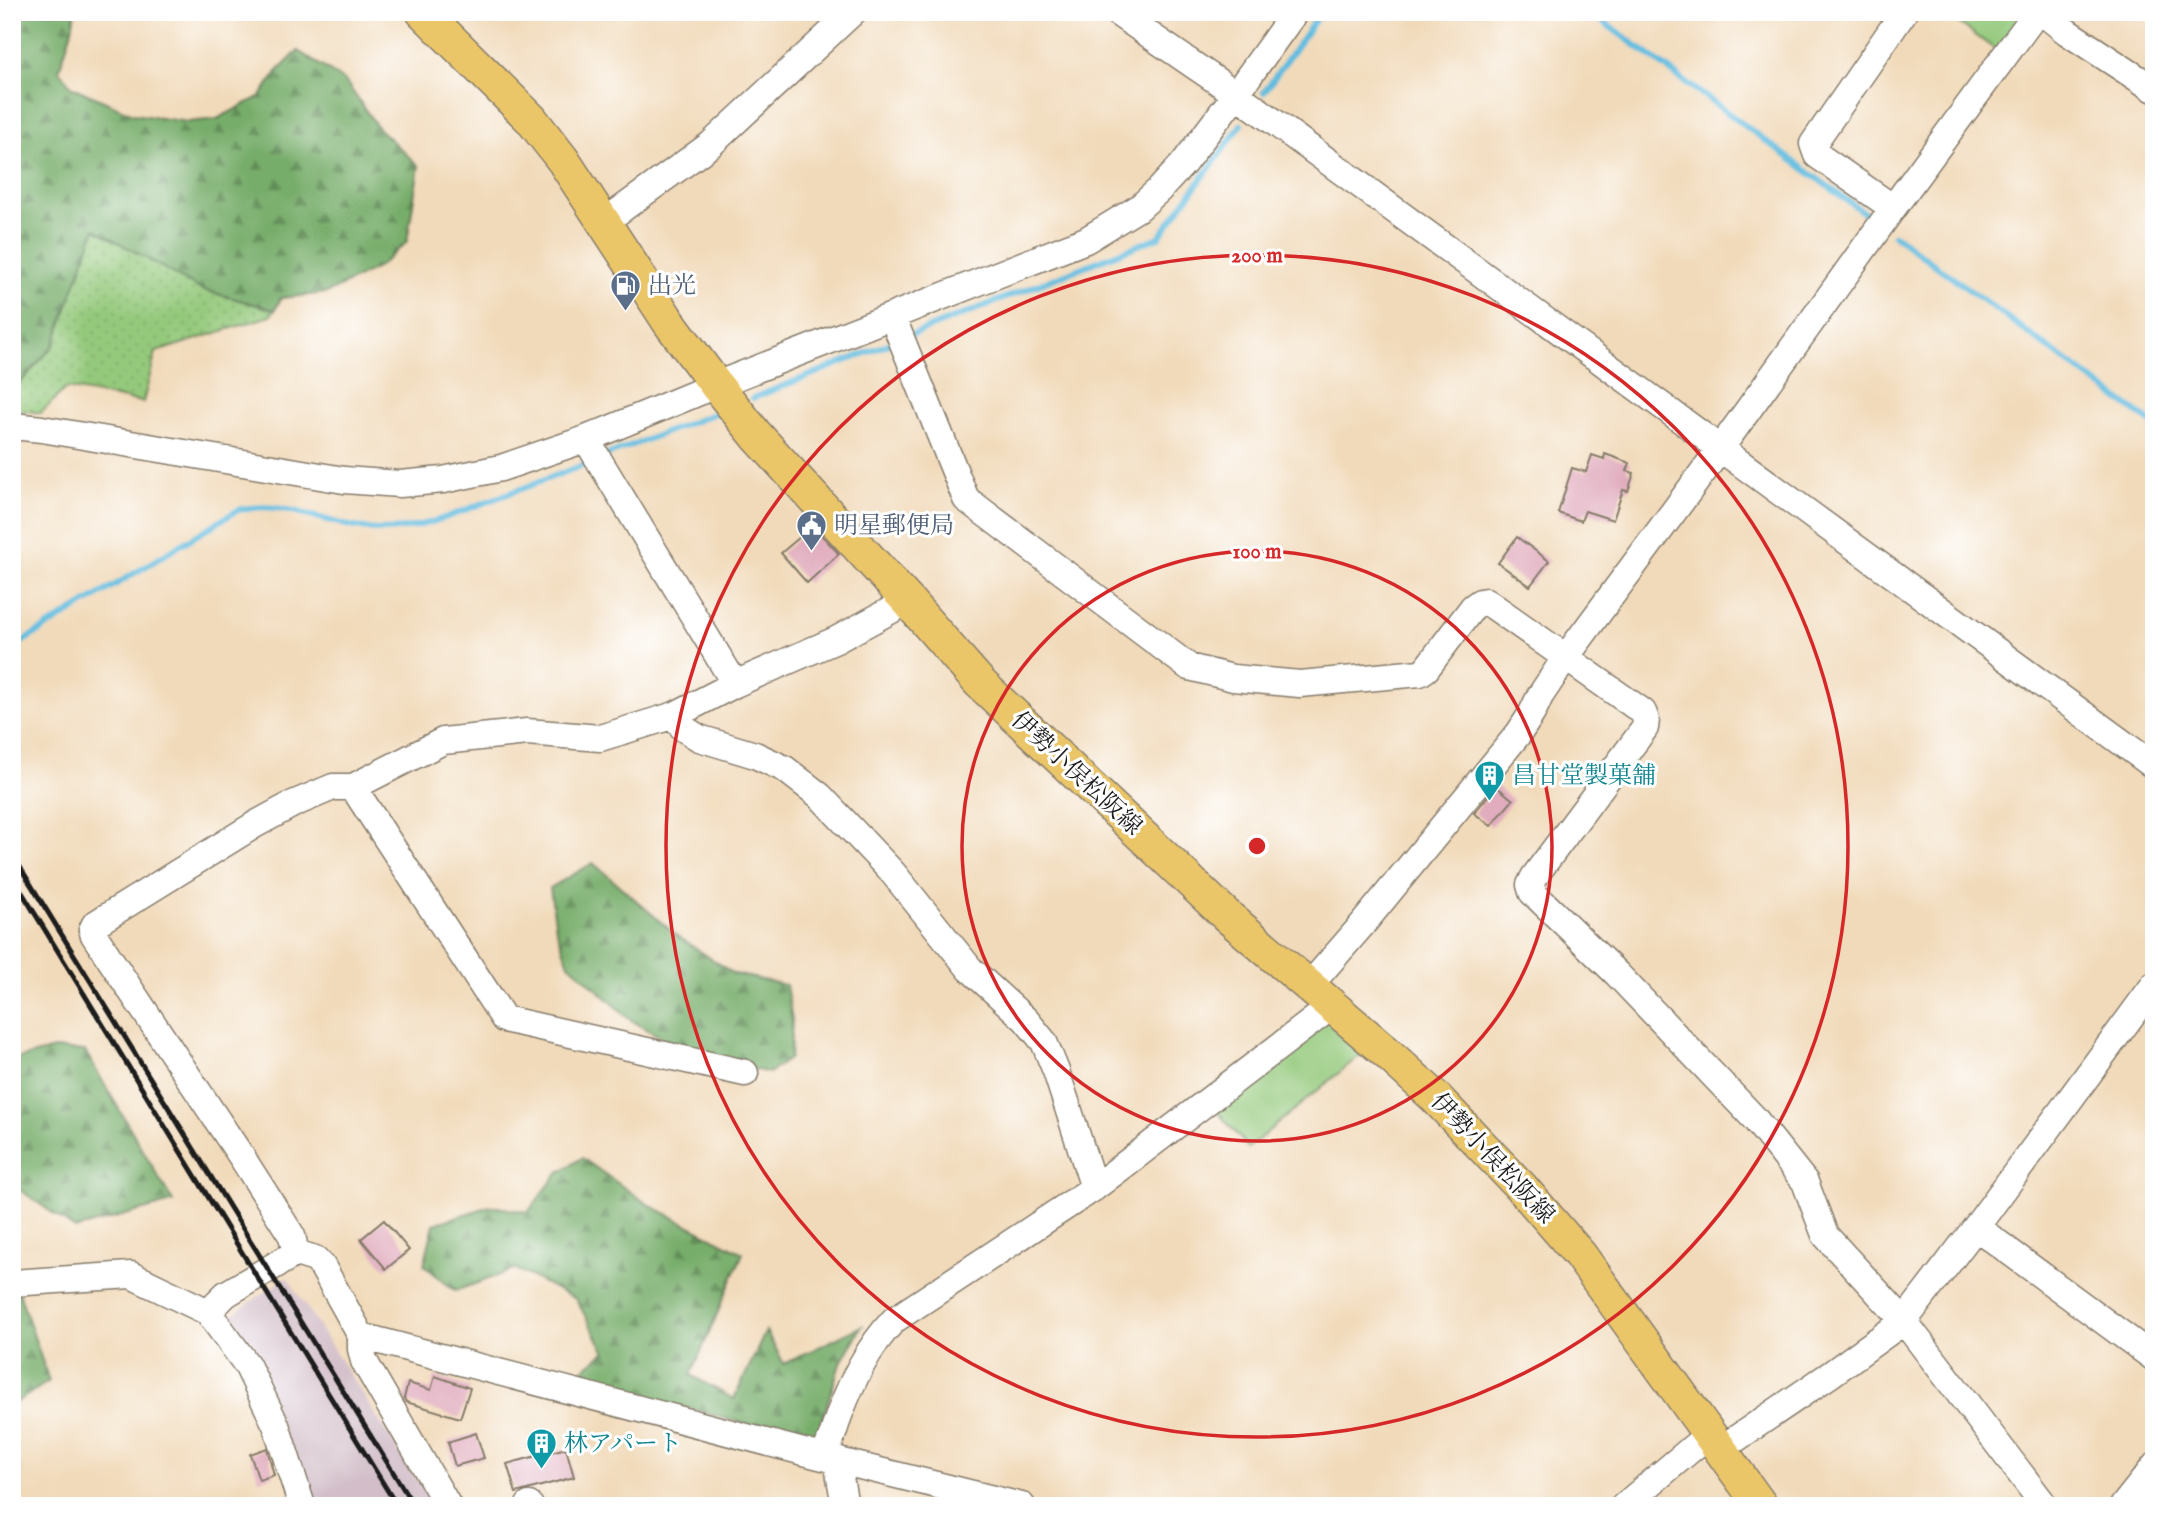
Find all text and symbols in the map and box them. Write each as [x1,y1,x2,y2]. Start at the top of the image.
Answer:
text: 200 m [1231,243,1283,270]
fuel station icon: 出光 [608,269,642,313]
place label: 出光 [648,271,696,302]
public building icon: 明星郵便局 [794,509,828,553]
place label: 明星郵便局 [834,511,954,542]
text: 100 m [1232,539,1282,566]
street label: 伊勢小俣松阪線 [1004,705,1148,843]
building icon: 昌甘堂製菓舗 [1472,759,1506,803]
place label: 昌甘堂製菓舗 [1512,761,1656,792]
centre of rings [1245,834,1269,858]
street label: 伊勢小俣松阪線 [1423,1087,1561,1231]
building icon: 林アパート [524,1427,558,1471]
place label: 林アパート [564,1429,682,1460]

